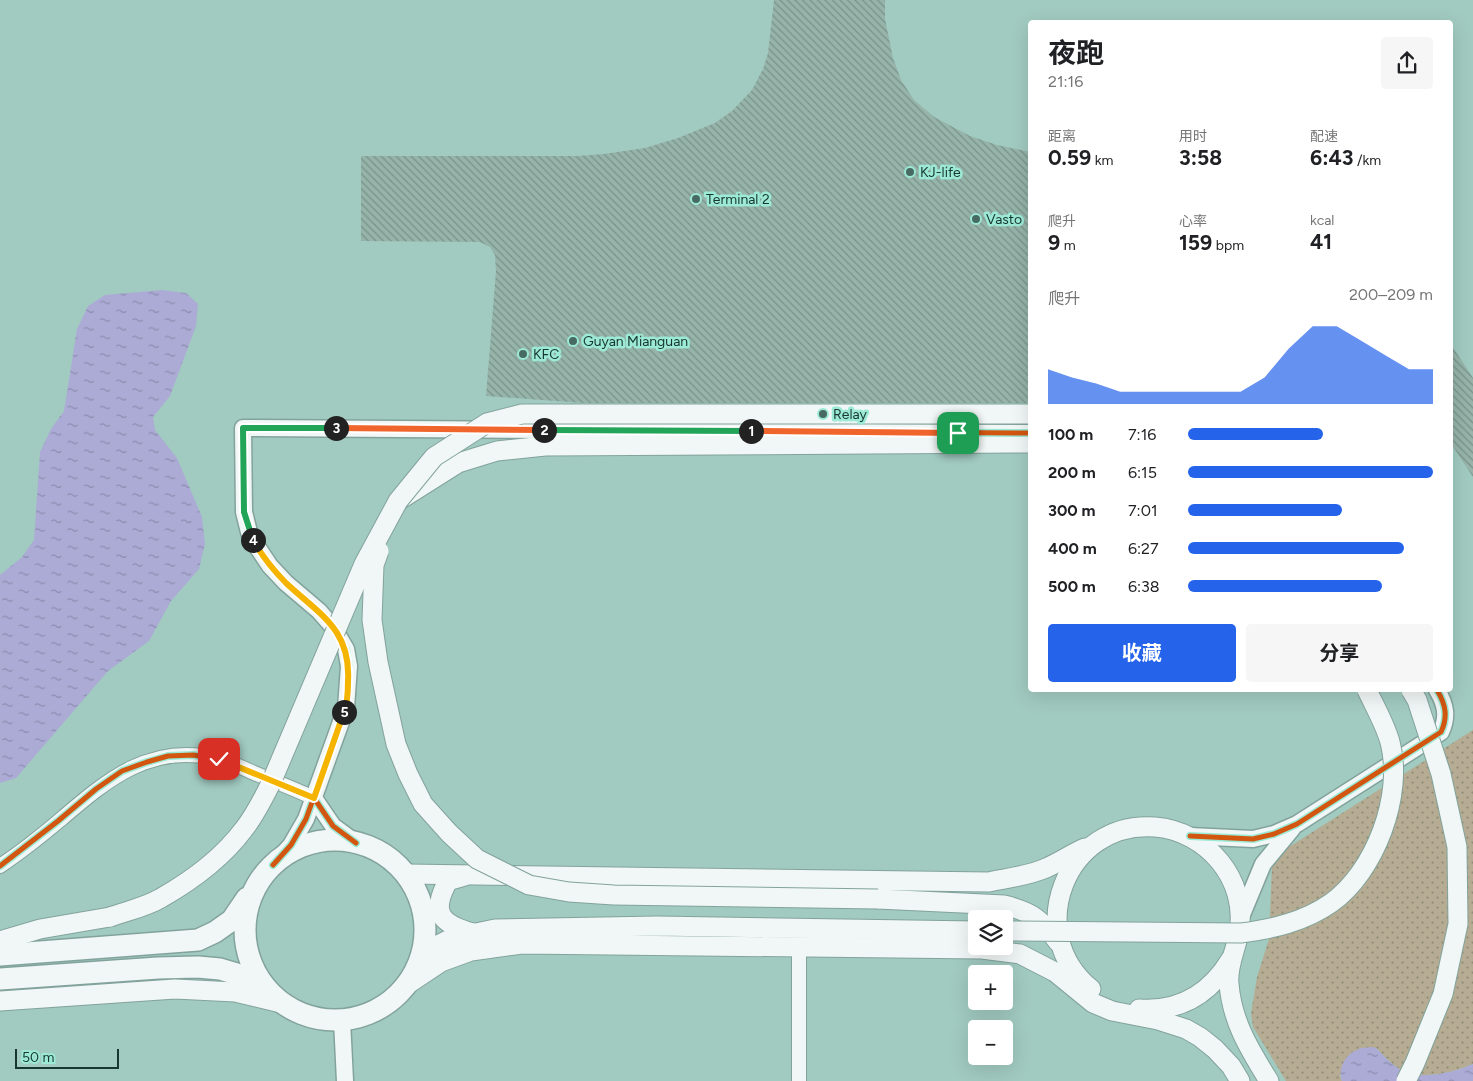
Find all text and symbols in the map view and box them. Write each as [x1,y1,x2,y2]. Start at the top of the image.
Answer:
text: 夜跑 [1048,36,1104,70]
button: share [1381,37,1433,89]
text: 21:16 [1048,72,1083,91]
text: 距离 [1048,128,1076,145]
text: 用时 [1179,128,1207,145]
text: 配速 [1310,128,1338,145]
text: 0.59 [1048,145,1091,170]
text: 3:58 [1179,145,1222,170]
text: 6:43 [1310,145,1353,170]
text: km [1091,152,1113,169]
text: /km [1353,152,1381,169]
place label: KJ-life [920,164,961,181]
marker: KJ-life [904,166,916,178]
place label: Terminal 2 [706,191,770,208]
marker: Terminal 2 [690,193,702,205]
place label: Vasto [986,211,1022,228]
text: kcal [1310,212,1334,229]
marker: Vasto [970,213,982,225]
text: 爬升 [1048,213,1076,230]
text: 心率 [1179,213,1207,230]
text: 41 [1310,229,1332,254]
text: 9 [1048,230,1060,255]
text: 159 [1179,230,1212,255]
text: m [1060,237,1076,254]
text: bpm [1212,237,1244,254]
text: 200–209 m [1349,285,1433,304]
text: 爬升 [1048,289,1080,308]
place label: Guyan Mianguan [583,333,688,350]
marker: Guyan Mianguan [567,335,579,347]
place label: KFC [533,346,559,363]
marker: KFC [517,348,529,360]
place label: Relay [833,406,868,423]
marker: Relay [817,408,829,420]
pin [937,412,979,454]
pin: 3 [324,416,348,440]
pin: 2 [532,418,556,442]
pin: 1 [738,418,764,444]
icon: arrive [944,419,972,447]
text: 3 [333,420,340,437]
text: 2 [540,422,549,439]
text: 1 [749,423,754,440]
text: 100 m [1048,425,1093,444]
text: 7:16 [1128,425,1156,444]
text: 200 m [1048,463,1096,482]
text: 6:15 [1128,463,1157,482]
text: 300 m [1048,501,1095,520]
text: 7:01 [1128,501,1158,520]
pin: 4 [240,528,266,552]
text: 4 [249,532,258,549]
text: 400 m [1048,539,1097,558]
text: 6:27 [1128,539,1159,558]
text: 500 m [1048,577,1096,596]
text: 6:38 [1128,577,1160,596]
button: 收藏 [1048,624,1236,682]
button: 分享 [1246,624,1433,682]
pin: 5 [332,700,356,724]
text: 5 [340,704,349,721]
pin [198,738,240,780]
icon: check [205,745,233,773]
map controls [968,910,1013,1065]
button: layers [968,910,1013,955]
button: + [968,965,1013,1010]
button: − [968,1020,1013,1065]
scale bar [15,1046,119,1069]
text: 50 m [22,1049,54,1066]

